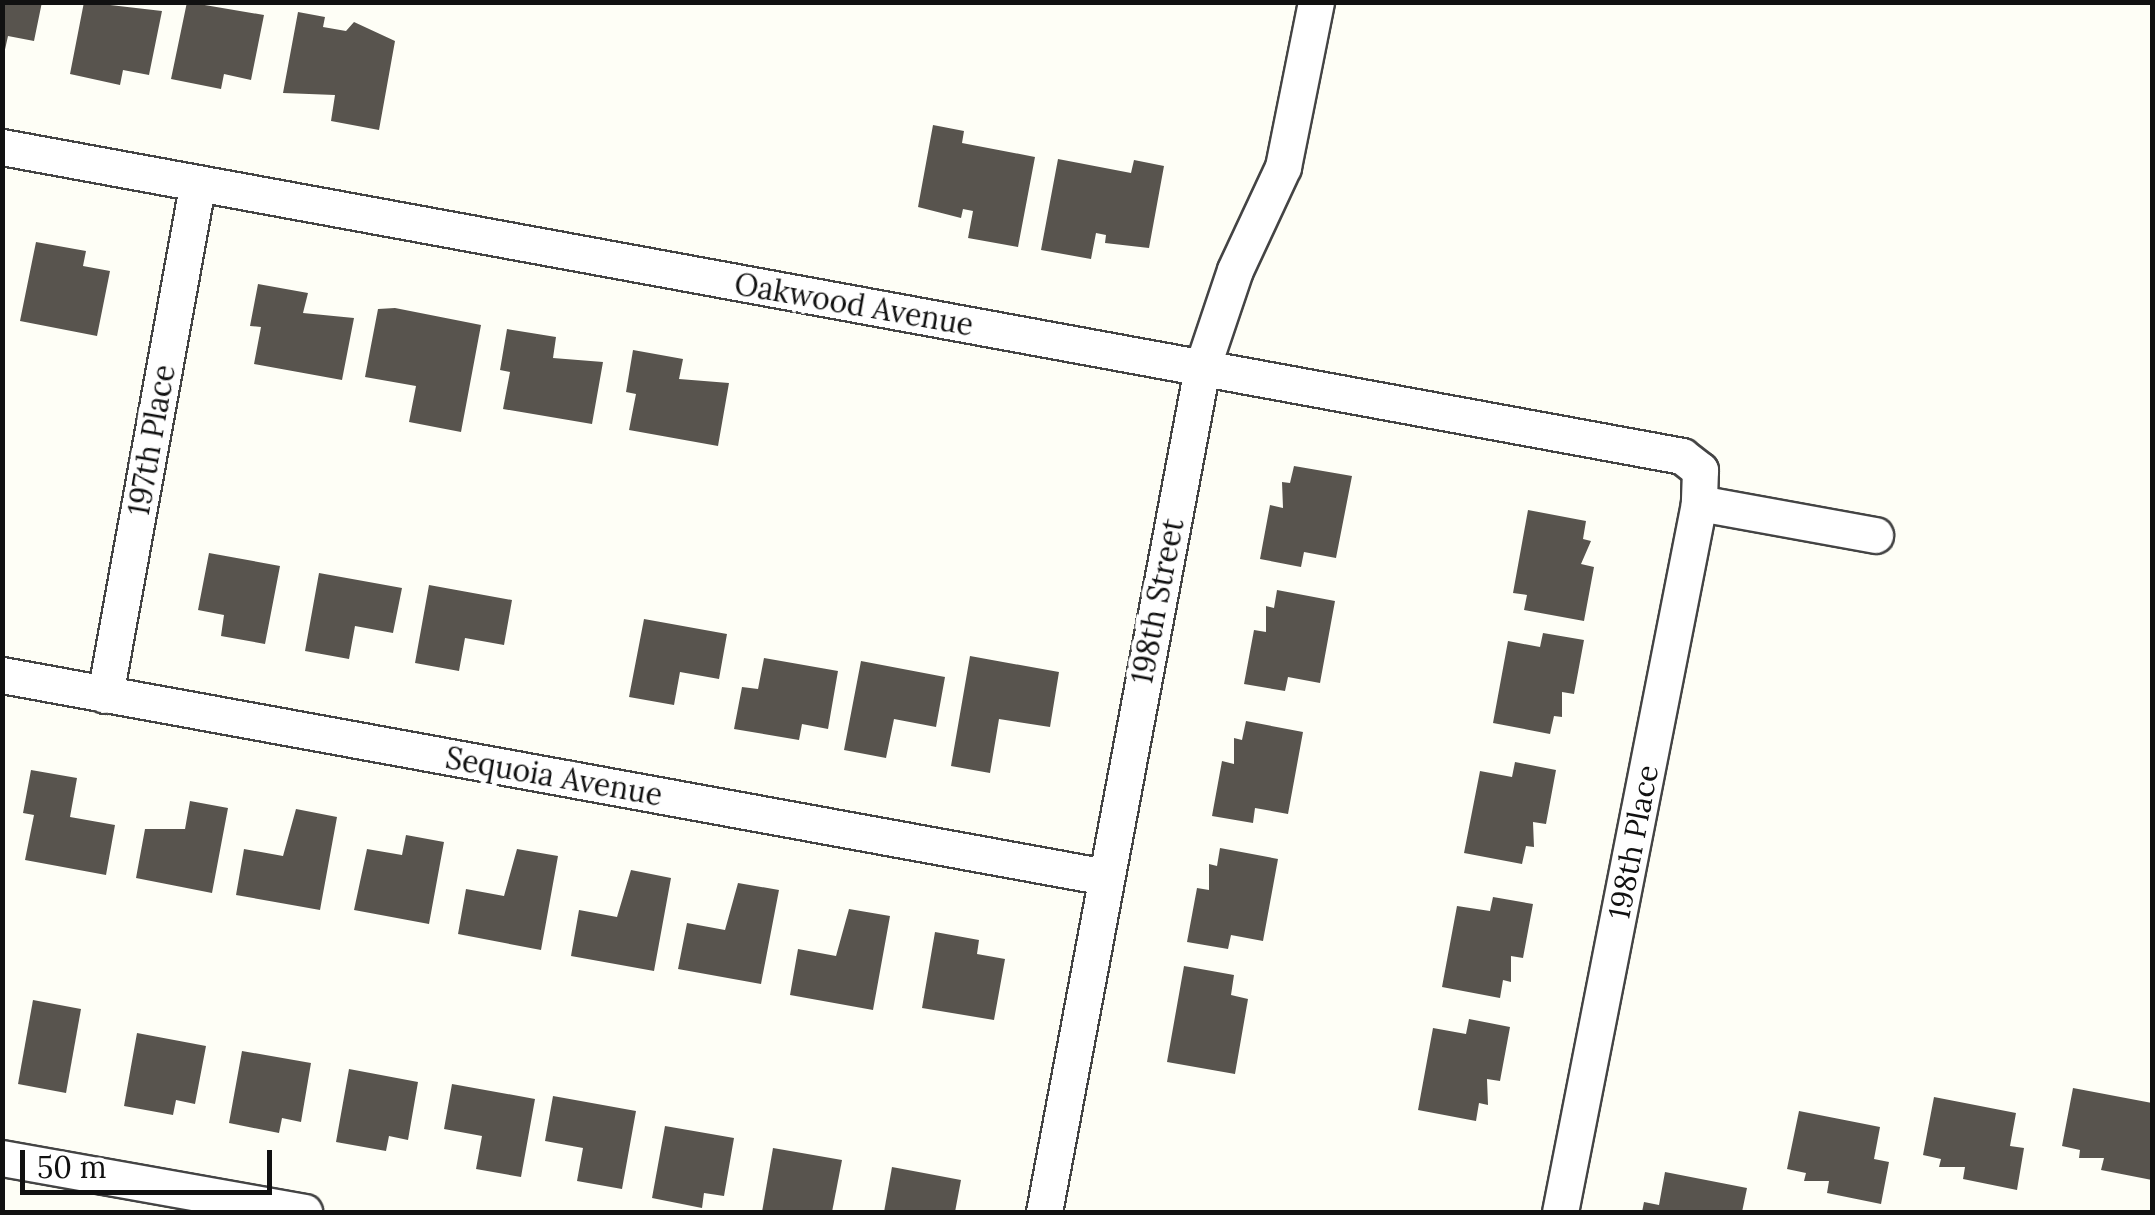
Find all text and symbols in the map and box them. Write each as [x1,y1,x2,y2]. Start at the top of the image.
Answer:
street label: Oakwood Avenue [732,265,976,343]
street label: 197th Place [120,362,182,518]
street label: 198th Street [1123,515,1191,687]
street label: Sequoia Avenue [443,739,665,813]
street label: 198th Place [1600,762,1666,922]
scale bar [25,1130,278,1192]
text: 50 m [37,1148,107,1186]

